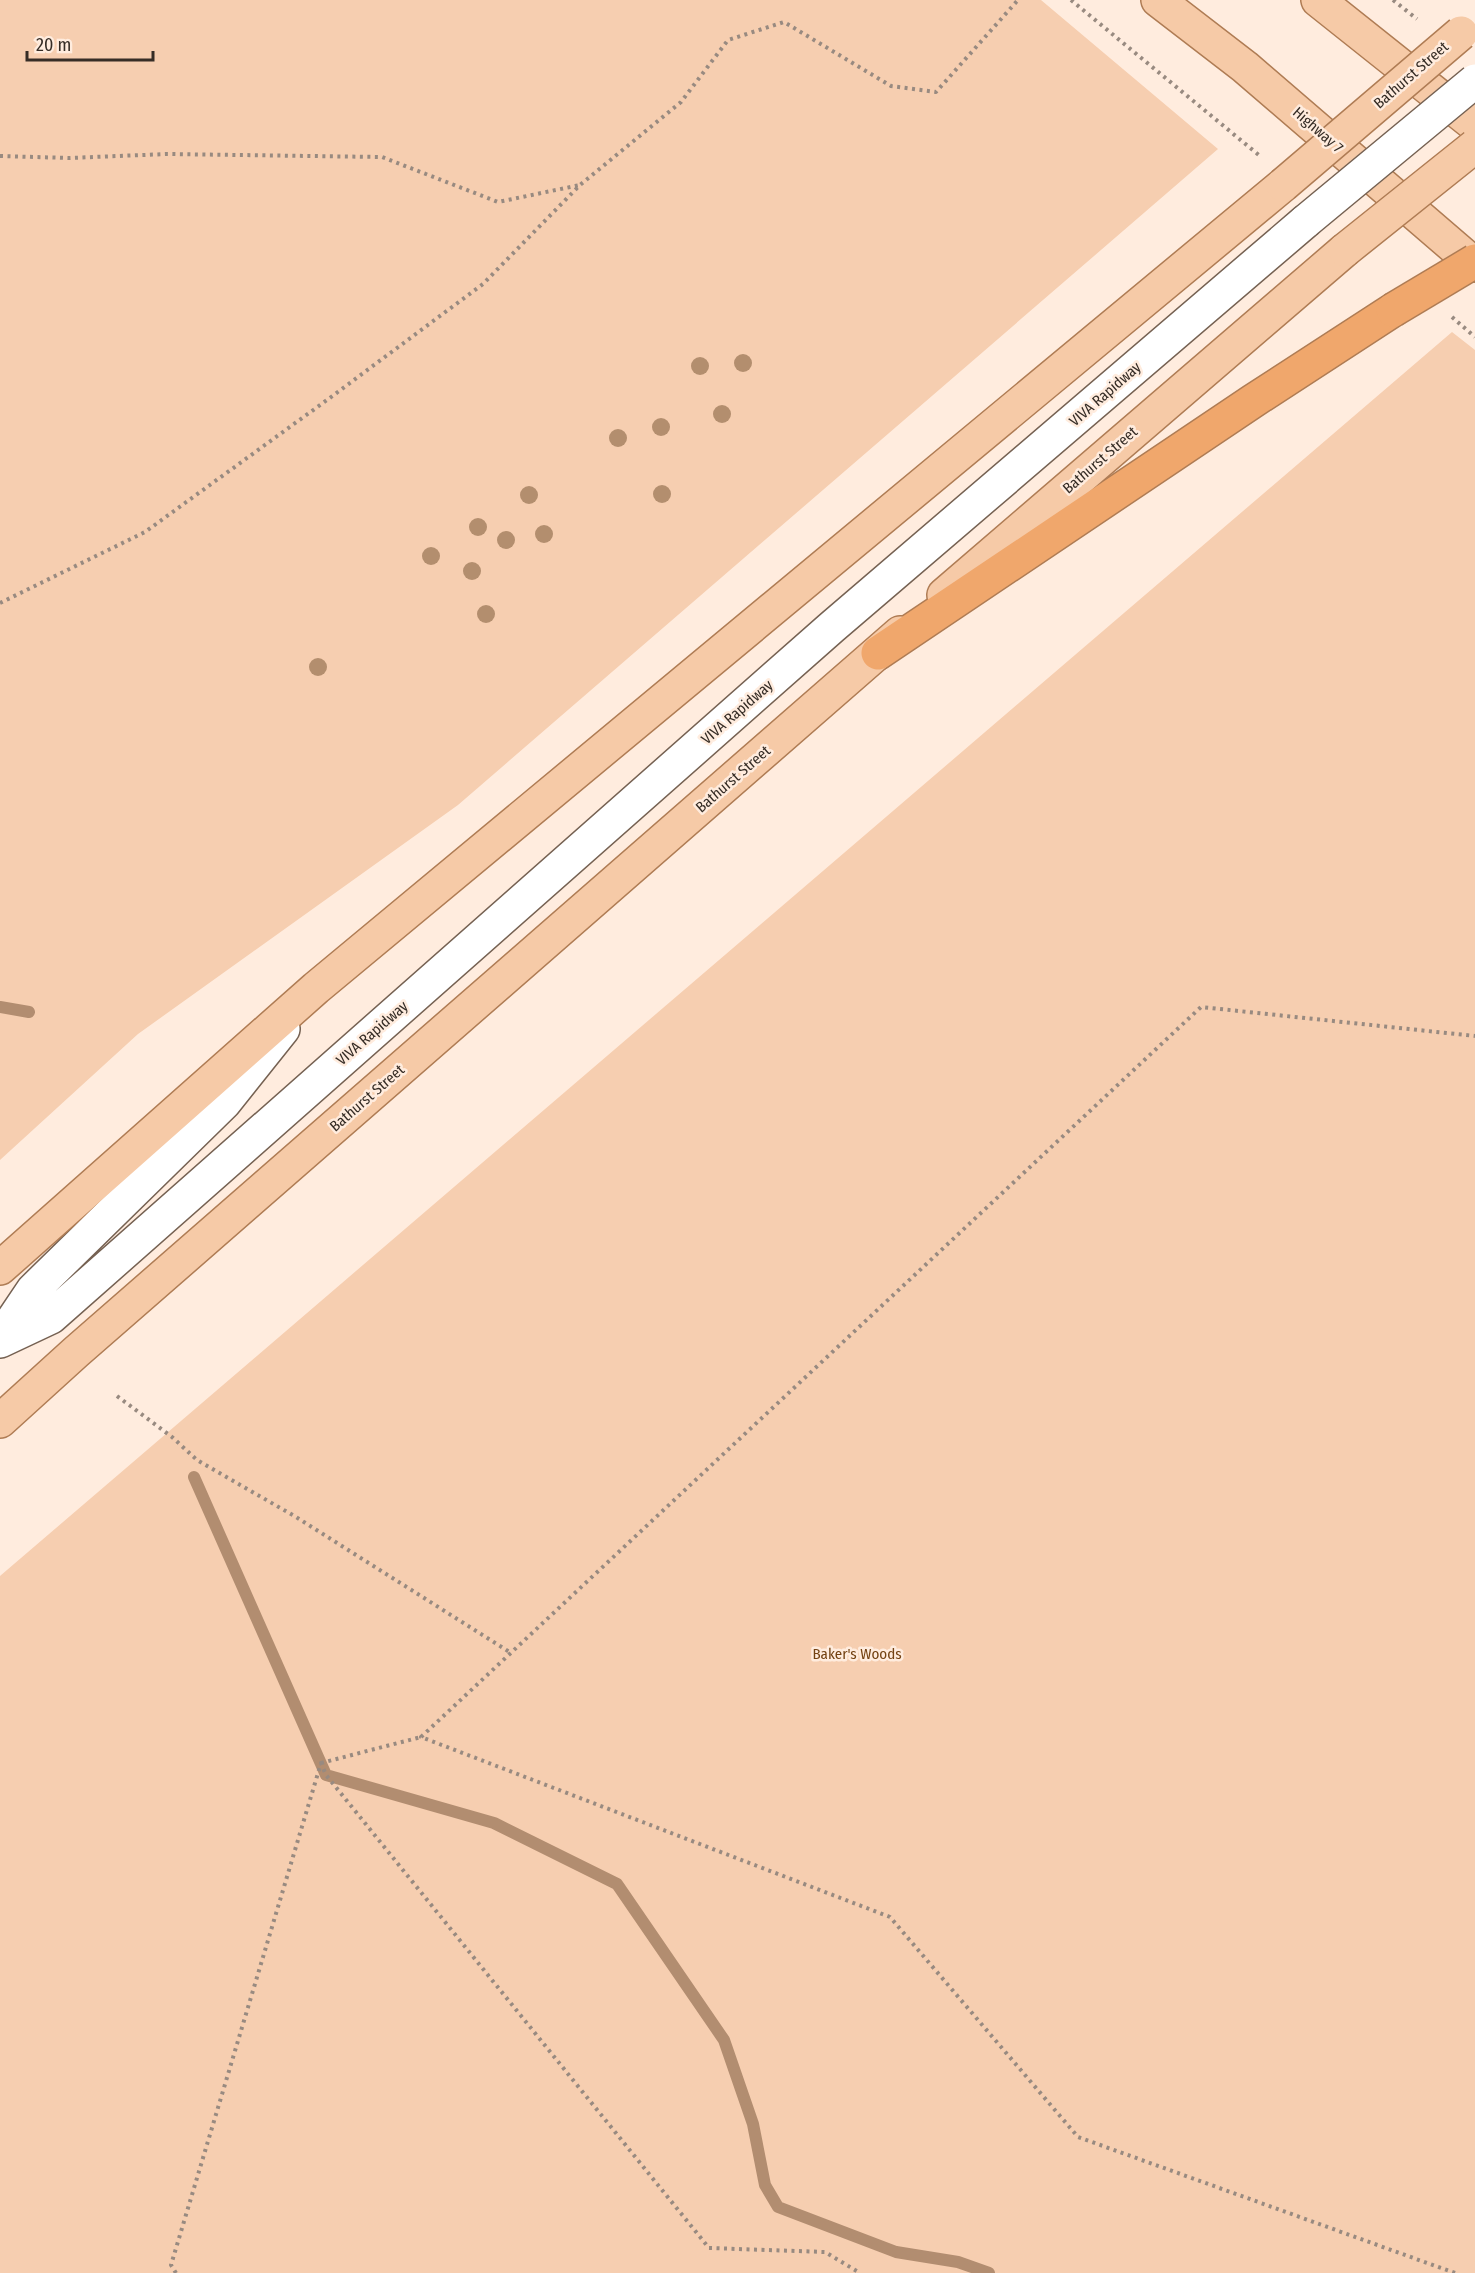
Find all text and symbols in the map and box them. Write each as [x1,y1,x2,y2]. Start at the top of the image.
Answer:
scale bar [27,24,153,62]
text: 20 m [36,34,71,56]
street label: Bathurst Street [1370,38,1452,112]
street label: Highway 7 [1289,103,1347,157]
street label: VIVA Rapidway [1065,358,1145,430]
street label: Bathurst Street [1059,423,1141,497]
street label: VIVA Rapidway [697,676,777,748]
street label: Bathurst Street [692,742,774,816]
street label: VIVA Rapidway [332,997,412,1069]
street label: Bathurst Street [326,1061,408,1135]
park label: Baker's Woods [812,1645,902,1663]

